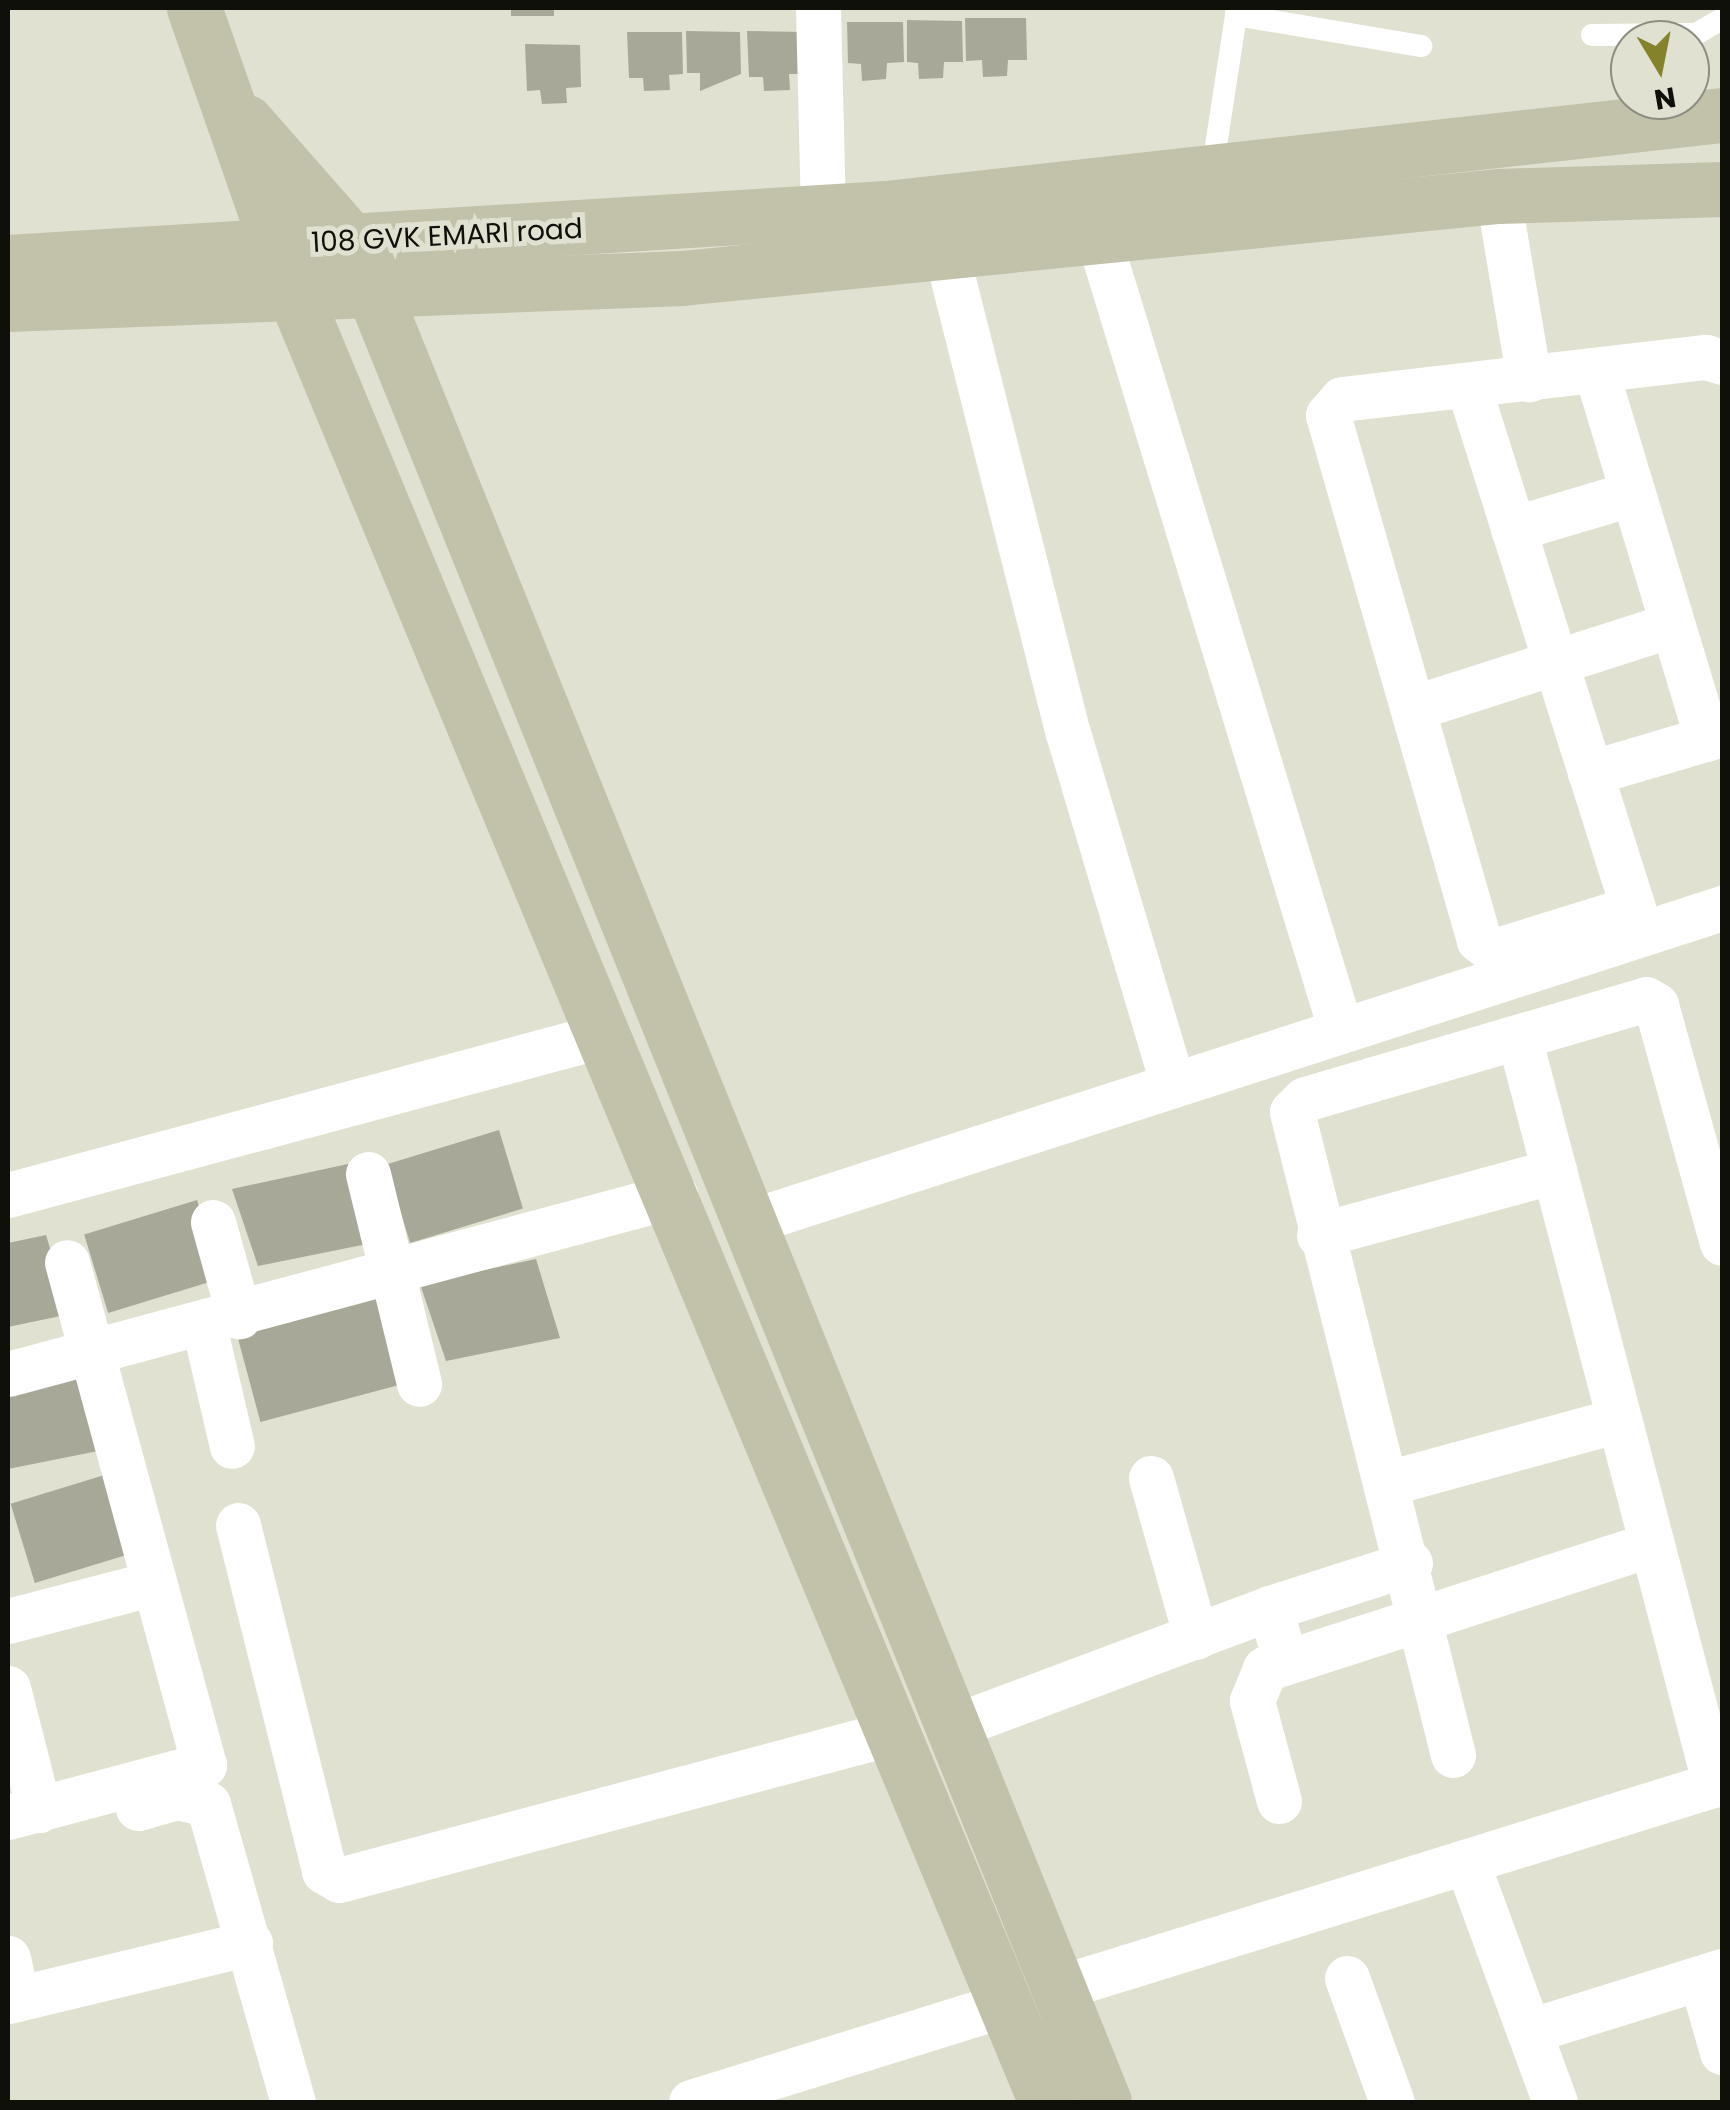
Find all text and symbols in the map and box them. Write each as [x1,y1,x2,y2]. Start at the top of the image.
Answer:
north arrow [1610,20,1710,120]
text: N [1651,77,1679,119]
street label: 108 GVK EMARI road [311,212,583,260]

